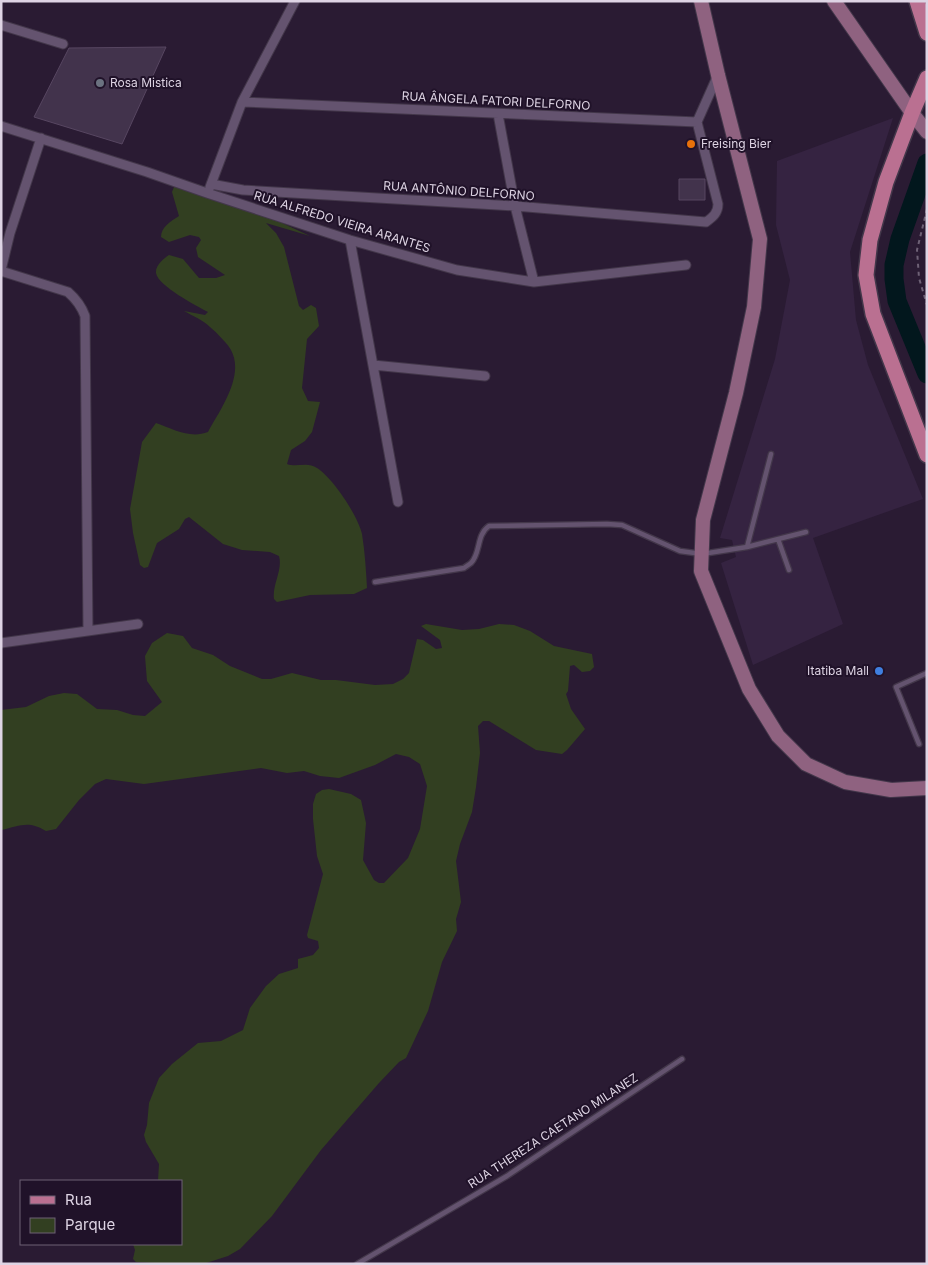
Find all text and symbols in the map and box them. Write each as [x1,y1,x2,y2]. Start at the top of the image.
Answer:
place label: Rosa Mistica [110,75,182,90]
marker: Rosa Mistica [94,77,106,89]
street label: RUA ÂNGELA FATORI DELFORNO [401,88,591,113]
place label: Freising Bier [701,136,772,151]
marker: Freising Bier [685,138,697,150]
street label: RUA ANTÔNIO DELFORNO [383,178,535,203]
street label: RUA ALFREDO VIEIRA ARANTES [252,187,432,256]
place label: Itatiba Mall [807,663,869,678]
marker: Itatiba Mall [873,665,885,677]
street label: RUA THEREZA CAETANO MILANEZ [465,1070,641,1191]
legend [20,1180,182,1245]
text: Rua [65,1190,92,1209]
text: Parque [65,1215,115,1234]

